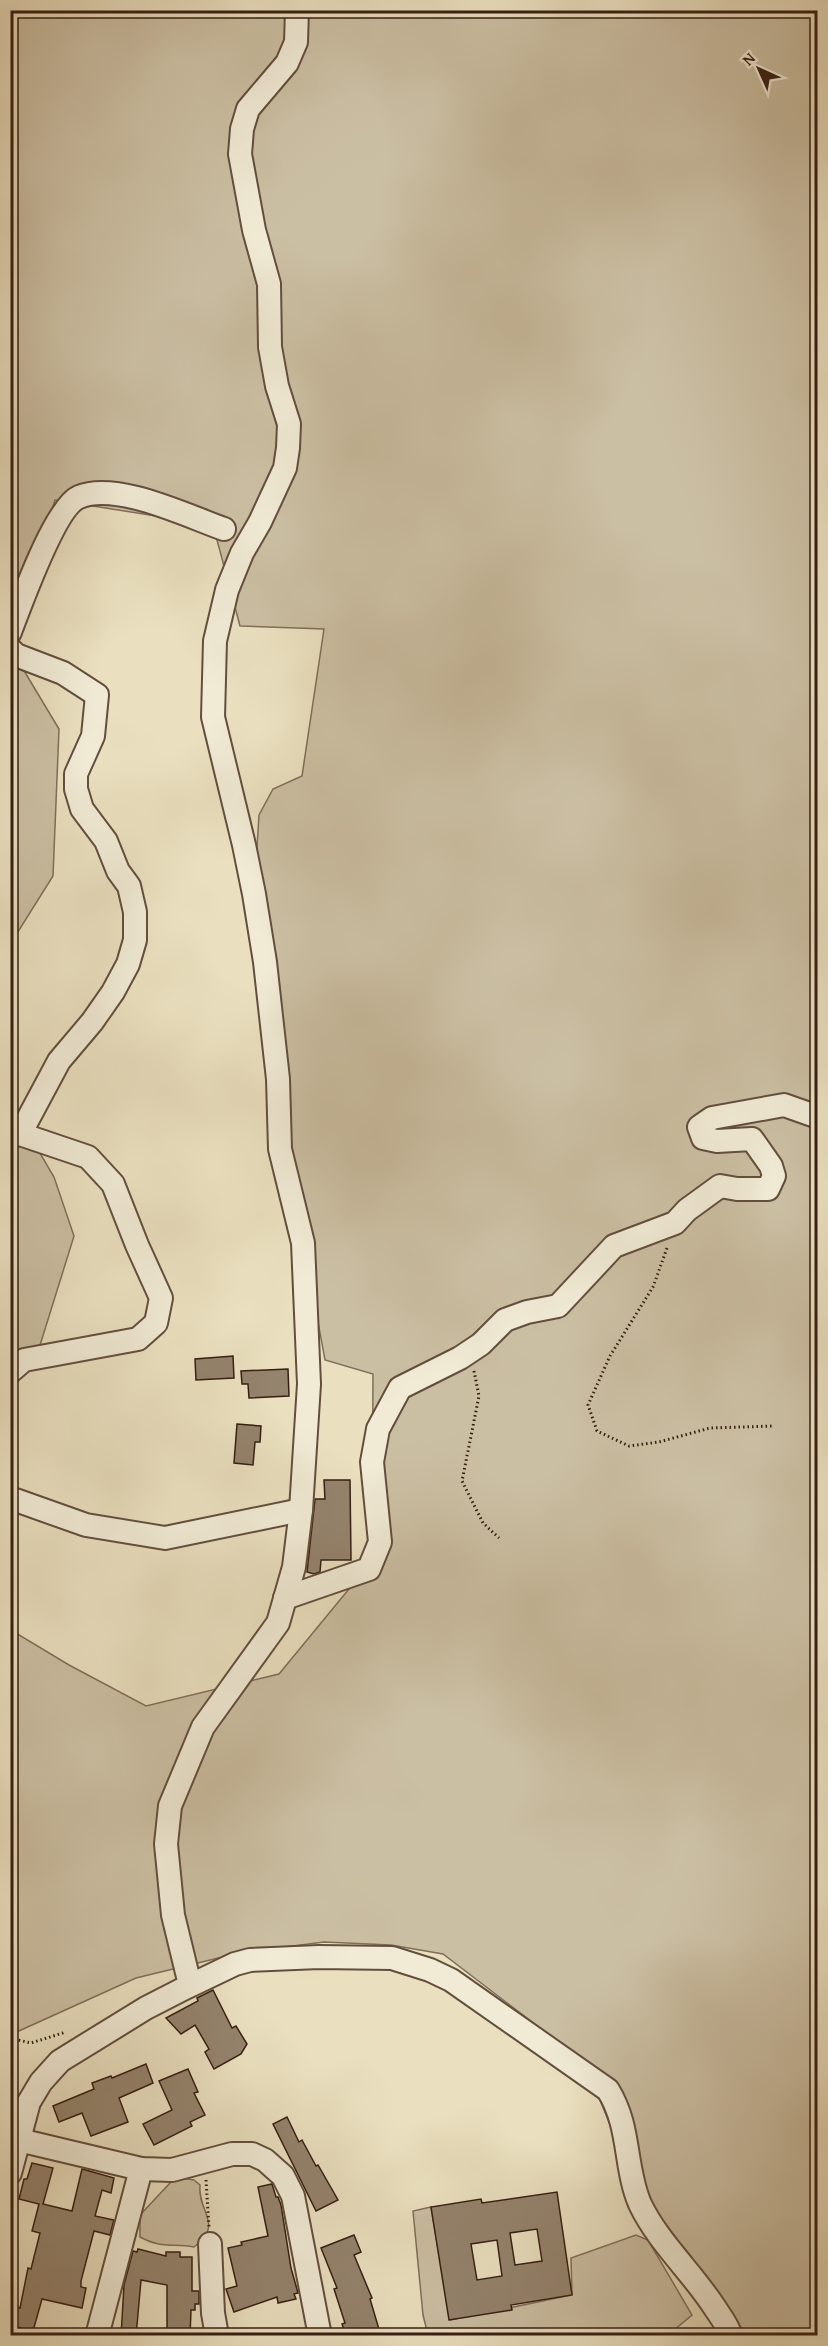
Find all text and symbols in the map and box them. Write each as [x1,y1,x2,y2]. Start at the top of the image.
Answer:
north arrow [729,39,789,99]
text: N [736,46,761,71]

